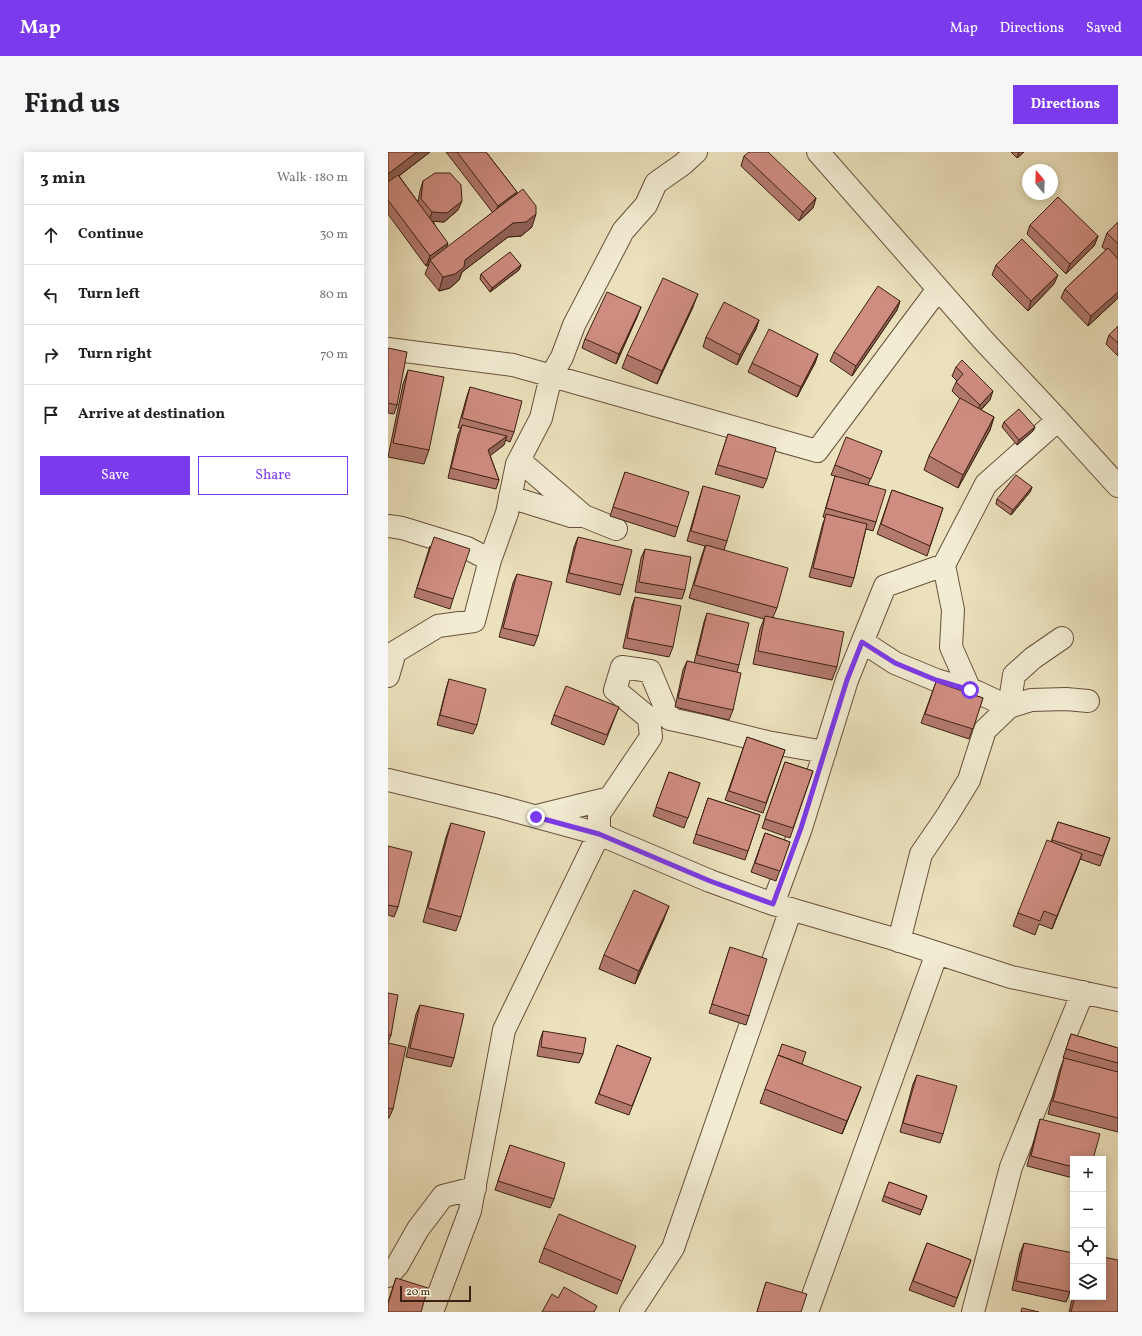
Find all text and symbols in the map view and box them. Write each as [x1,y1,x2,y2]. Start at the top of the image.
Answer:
text: Map [20,15,61,41]
text: Map [950,19,978,38]
text: Directions [1000,19,1064,38]
text: Saved [1086,19,1122,38]
text: Find us [24,85,120,124]
button: Directions [1013,85,1118,124]
north arrow [1022,164,1058,200]
text: 3 min [40,167,86,190]
text: Walk · 180 m [277,169,348,187]
icon: ahead [40,224,62,246]
text: Continue [78,224,143,245]
text: 30 m [320,226,348,244]
icon: left [40,284,62,306]
text: Turn left [78,284,140,305]
text: 80 m [319,286,348,304]
icon: right [40,344,62,366]
text: Turn right [78,344,152,365]
text: 70 m [320,346,348,364]
icon: arrive [40,404,62,426]
text: Arrive at destination [78,404,225,425]
button: Save [40,456,190,495]
button: Share [198,456,348,495]
route start [961,681,979,699]
route end [527,808,545,826]
map controls [1070,1156,1106,1300]
button: + [1070,1156,1106,1192]
button: − [1070,1192,1106,1228]
button: locate [1070,1228,1106,1264]
button: layers [1070,1264,1106,1300]
scale bar [400,1284,471,1303]
text: 20 m [406,1285,430,1300]

